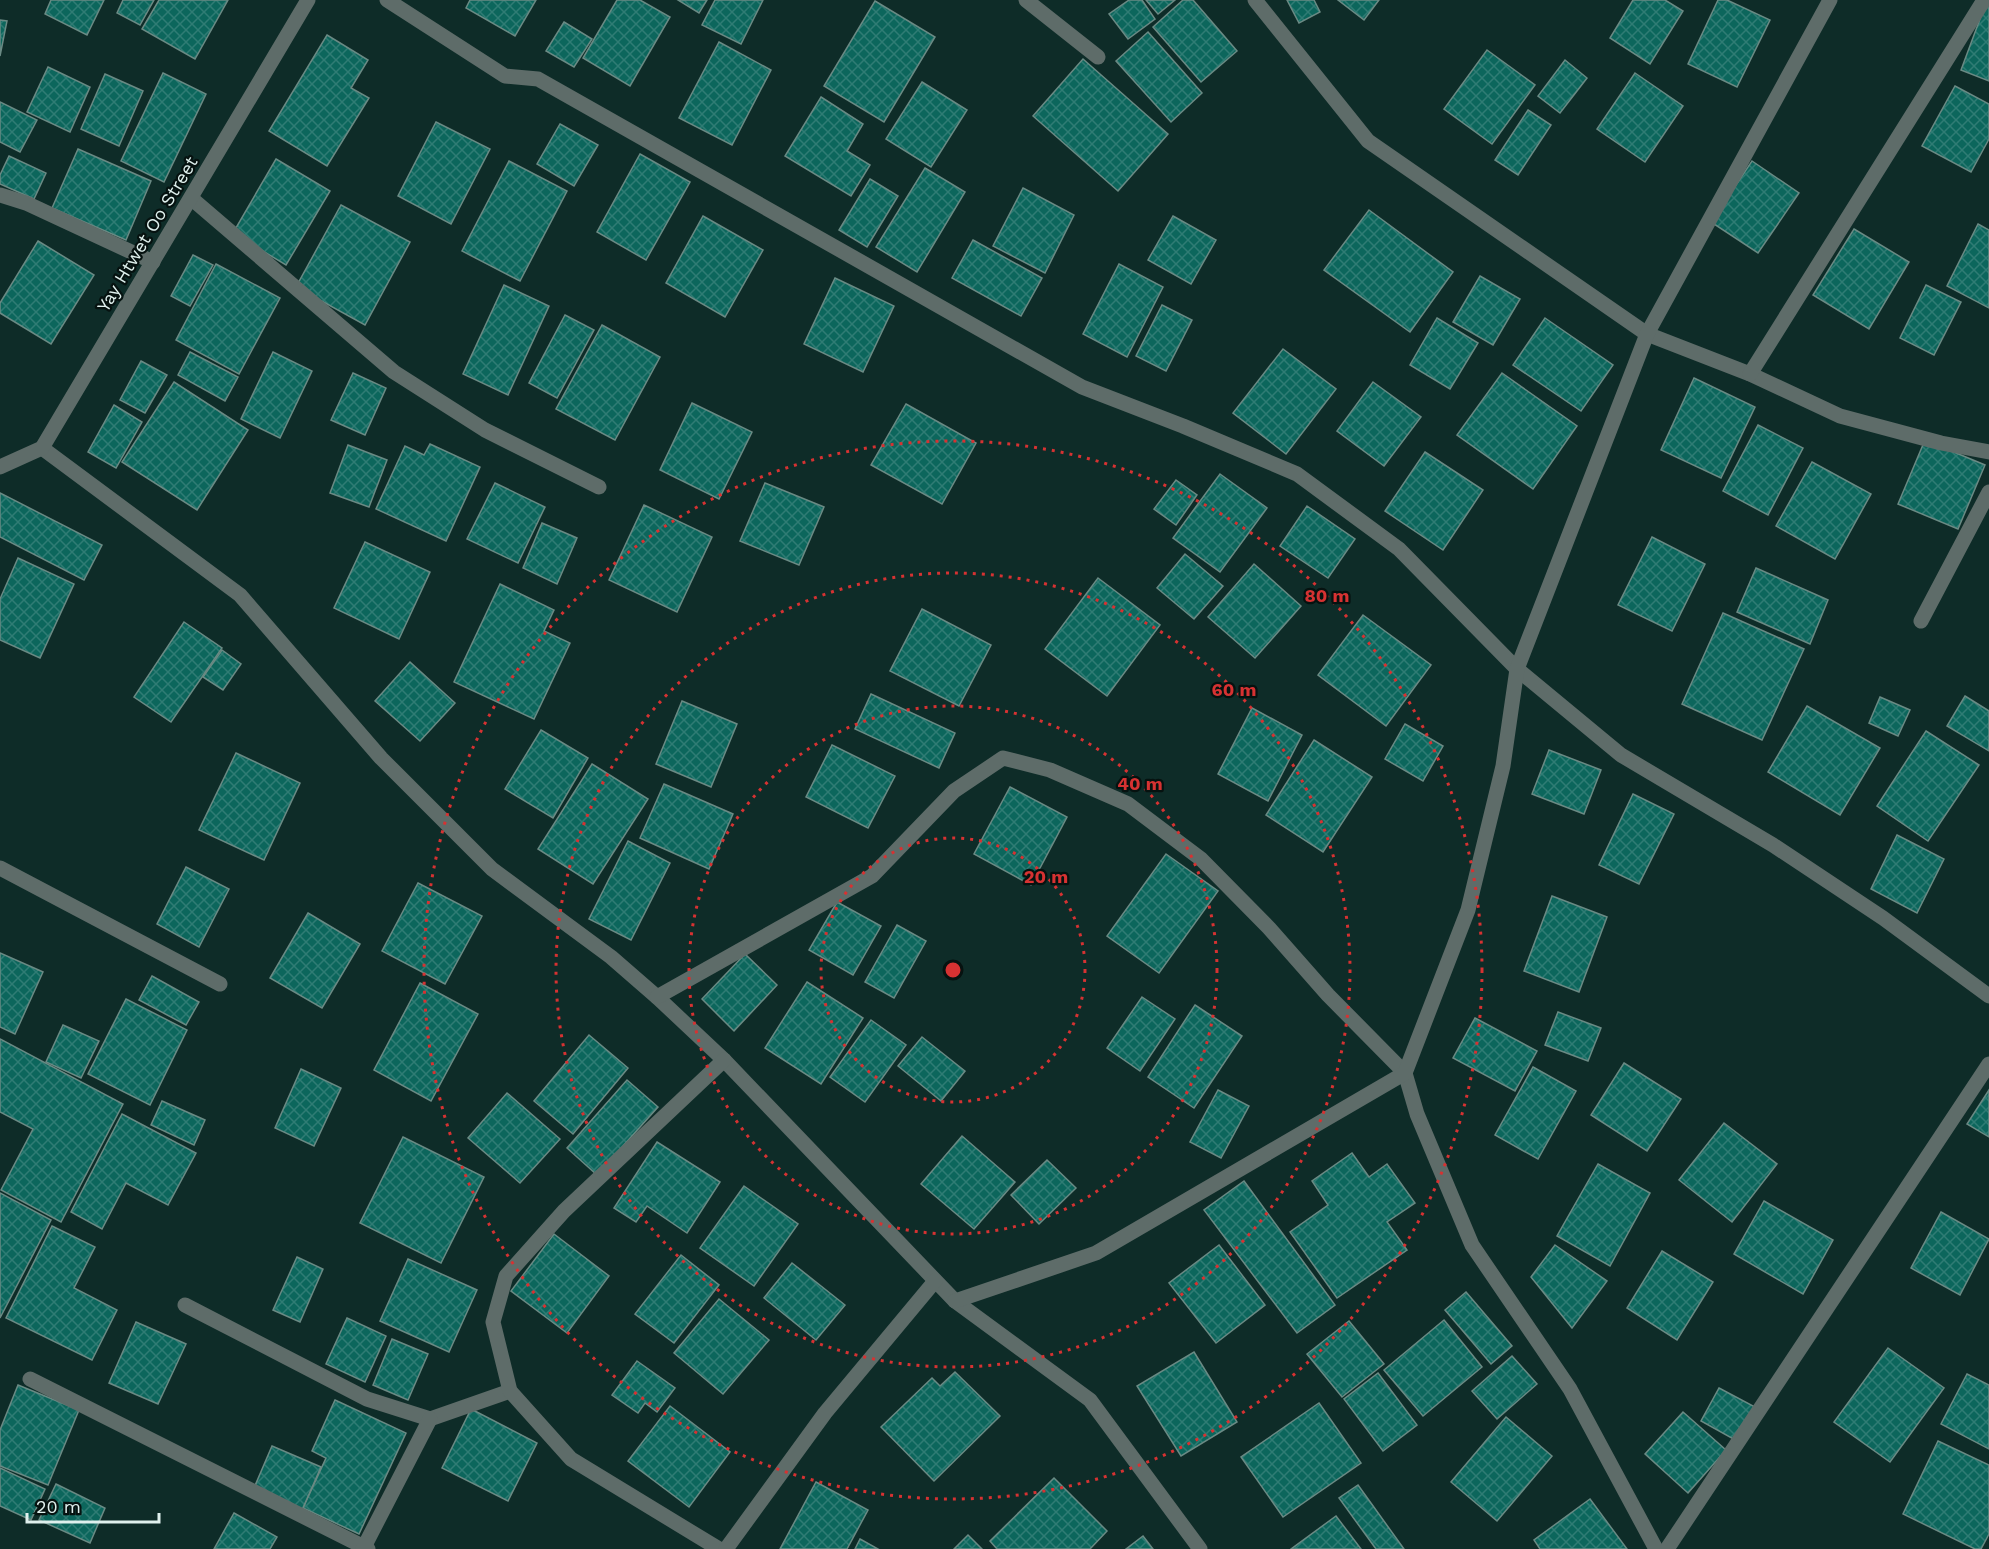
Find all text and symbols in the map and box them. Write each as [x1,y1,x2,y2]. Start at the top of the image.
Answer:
street label: Yay Htwet Oo Street [92,152,202,315]
text: 80 m [1305,585,1349,606]
text: 60 m [1212,679,1256,700]
text: 40 m [1117,773,1163,794]
text: 20 m [1024,866,1068,887]
centre of rings [943,960,963,980]
scale bar [27,1486,159,1524]
text: 20 m [36,1496,81,1517]

